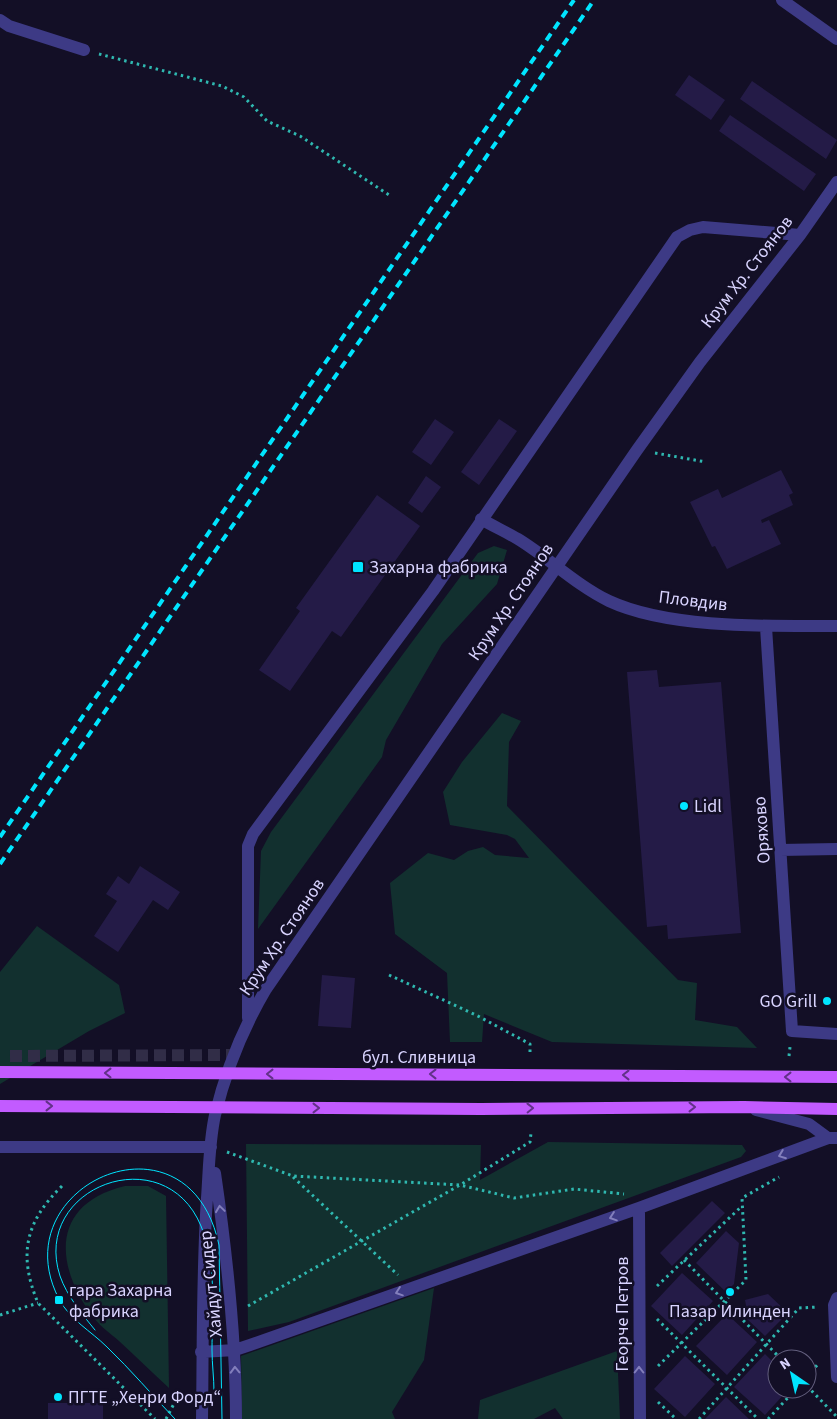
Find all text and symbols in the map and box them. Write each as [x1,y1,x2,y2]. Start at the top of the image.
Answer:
street label: Крум Хр. Стоянов [695,210,799,334]
street label: Крум Хр. Стоянов [462,538,560,666]
place label: Захарна фабрика [369,555,507,580]
marker: Захарна фабрика [351,560,365,574]
street label: Пловдив [657,584,729,618]
place label: Lidl [694,794,722,819]
street label: Оряхово [747,795,777,865]
marker: Lidl [678,800,690,812]
street label: Крум Хр. Стоянов [233,873,331,1001]
place label: GO Grill [759,989,817,1014]
marker: GO Grill [821,995,833,1007]
street label: бул. Сливница [362,1045,476,1070]
one-way arrow [104,1068,112,1078]
one-way arrow [266,1068,274,1079]
one-way arrow [429,1069,436,1079]
one-way arrow [622,1070,630,1081]
one-way arrow [784,1072,792,1082]
one-way arrow [45,1101,53,1111]
one-way arrow [689,1102,697,1112]
one-way arrow [312,1103,320,1113]
one-way arrow [526,1103,534,1113]
one-way arrow [778,1148,787,1159]
one-way arrow [215,1204,226,1212]
one-way arrow [609,1211,618,1221]
street label: Хайдут Сидер [193,1229,229,1339]
street label: Георче Петров [610,1256,635,1372]
place label: гара Захарна фабрика [69,1278,172,1324]
marker: Пазар Илинден [724,1286,736,1298]
one-way arrow [395,1287,404,1297]
marker: гара Захарна фабрика [53,1294,65,1306]
place label: Пазар Илинден [669,1299,791,1324]
north arrow [767,1349,817,1399]
text: N [776,1353,795,1375]
one-way arrow [230,1366,241,1374]
one-way arrow [634,1366,645,1374]
place label: ПГТЕ „Хенри Форд“ [68,1385,221,1410]
marker: ПГТЕ „Хенри Форд“ [52,1391,64,1403]

